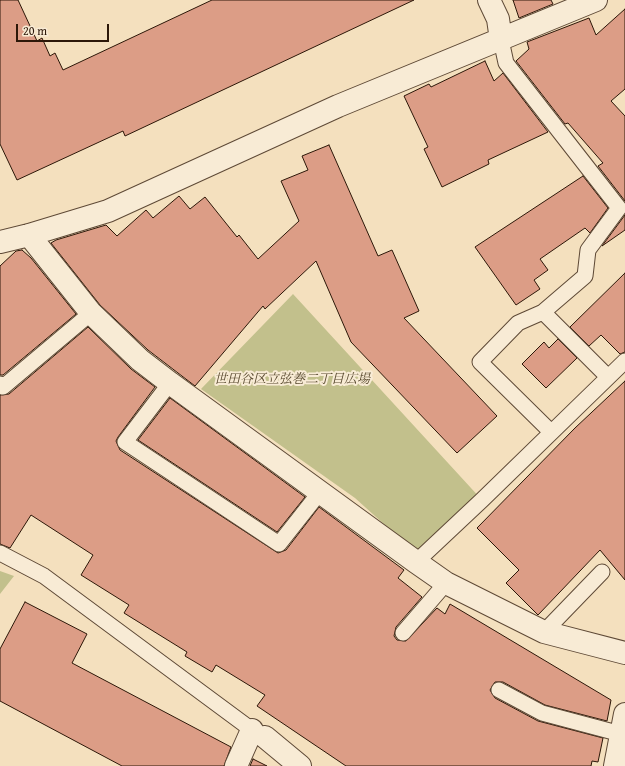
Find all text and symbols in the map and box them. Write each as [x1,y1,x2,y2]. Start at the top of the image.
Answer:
scale bar [18,16,111,42]
text: 20 m [23,22,47,39]
park label: 世田谷区立弦巻二丁目広場 [214,372,370,388]

